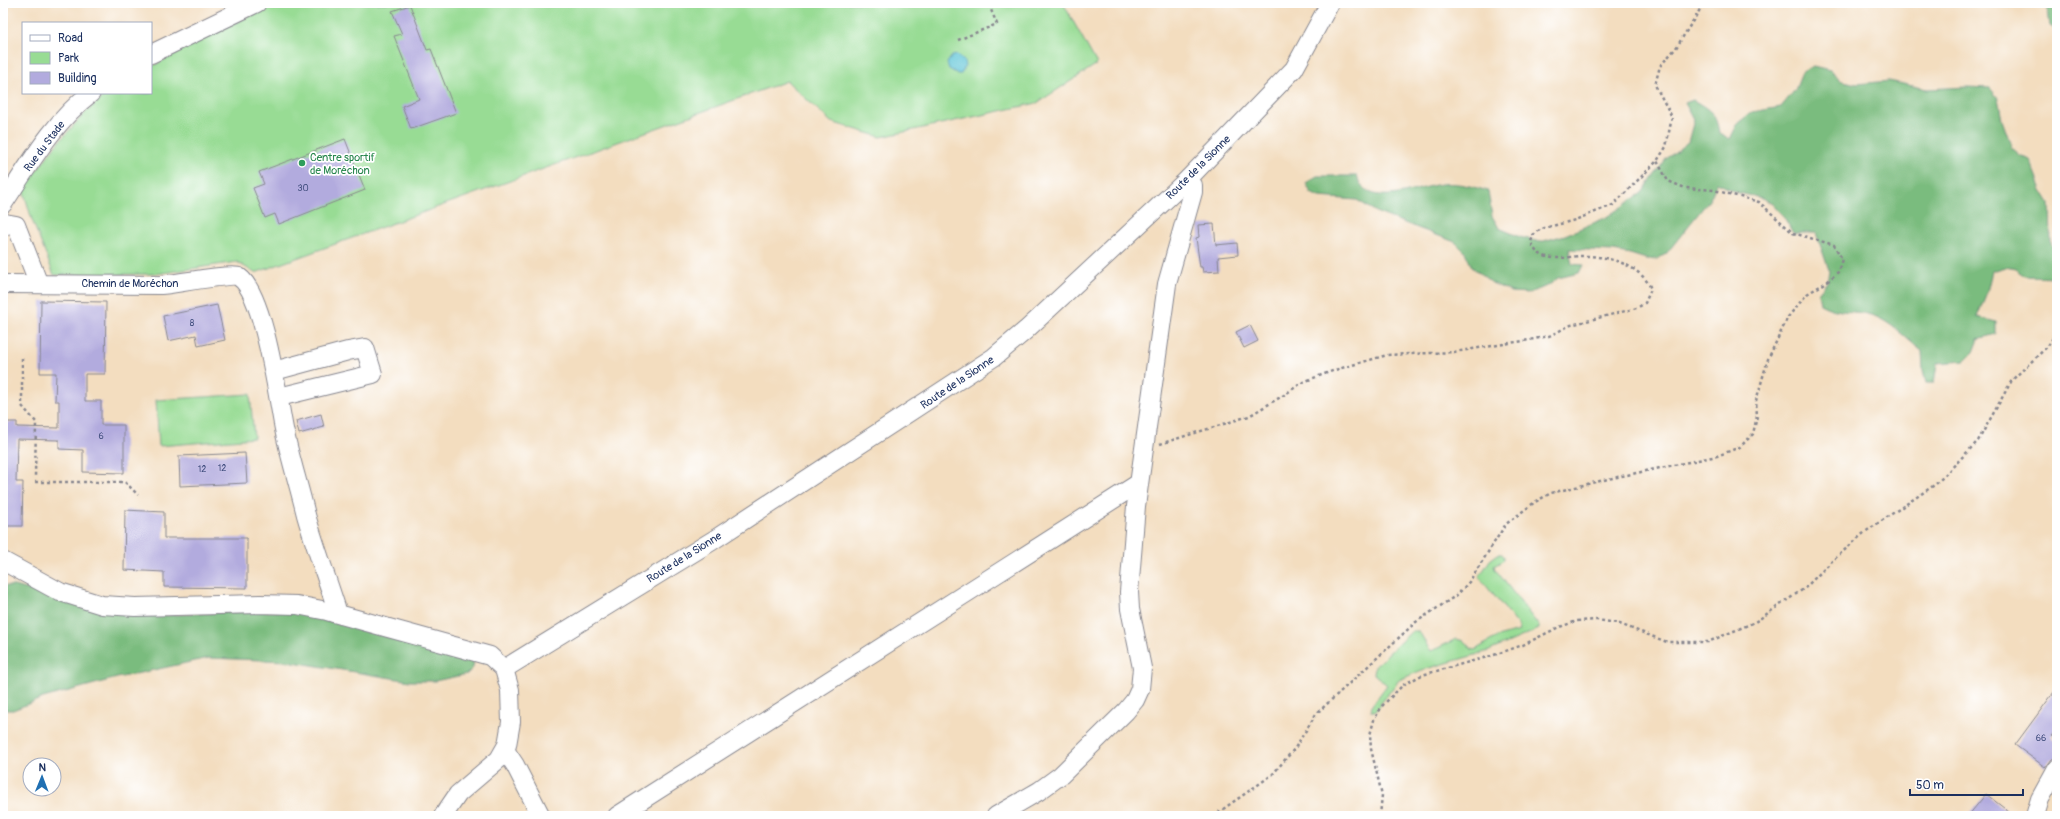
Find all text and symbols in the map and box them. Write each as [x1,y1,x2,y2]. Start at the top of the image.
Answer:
legend [22,22,152,94]
text: Road [58,31,83,46]
text: Park [58,51,79,66]
text: Building [58,71,97,86]
street label: Rue du Stade [21,118,68,174]
street label: Route de la Sionne [1164,132,1234,202]
place label: Centre sportif de Moréchon [310,151,375,177]
marker: Centre sportif de Moréchon [297,158,307,168]
house number: 30 [297,183,309,194]
street label: Chemin de Moréchon [81,277,179,290]
house number: 8 [190,318,195,329]
street label: Route de la Sionne [918,353,997,412]
house number: 6 [98,431,104,442]
house number: 12 [218,463,226,474]
house number: 12 [198,464,206,475]
street label: Route de la Sionne [645,529,724,586]
house number: 66 [2036,733,2046,744]
north arrow [22,757,62,797]
text: N [38,761,47,774]
scale bar [1910,771,2023,797]
text: 50 m [1916,778,1944,793]

